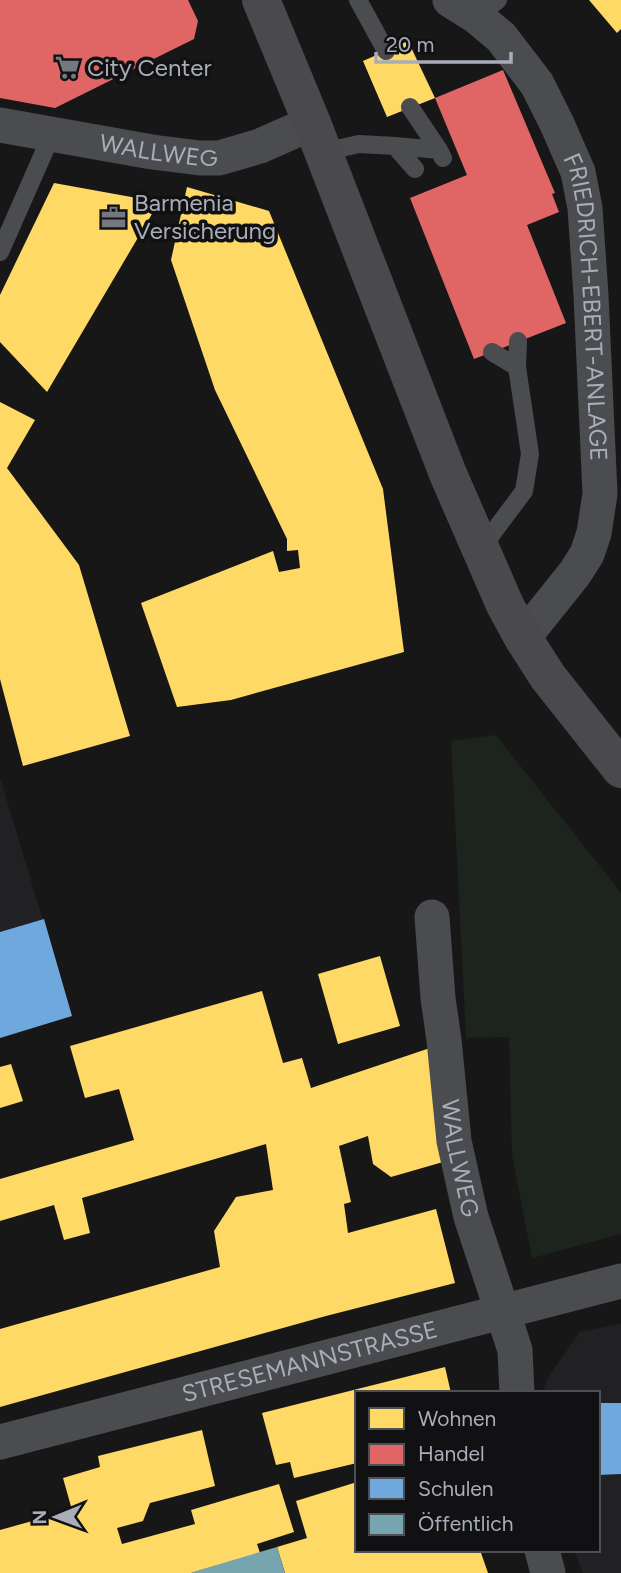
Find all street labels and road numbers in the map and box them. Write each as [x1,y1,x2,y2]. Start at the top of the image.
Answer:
street label: WALLWEG [97,128,218,172]
street label: FRIEDRICH-EBERT-ANLAGE [558,149,613,462]
street label: WALLWEG [436,1098,486,1220]
street label: STRESEMANNSTRASSE [179,1314,441,1408]

